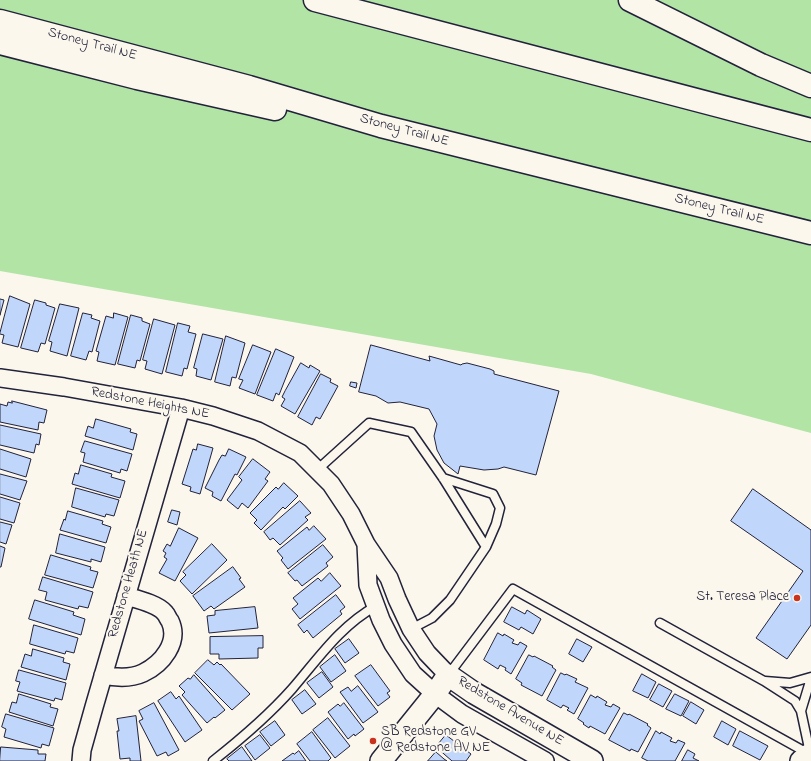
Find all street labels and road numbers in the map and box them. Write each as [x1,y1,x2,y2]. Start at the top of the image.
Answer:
street label: Stoney Trail NE [46,25,138,65]
street label: Stoney Trail NE [358,111,450,151]
street label: Stoney Trail NE [673,191,765,229]
street label: Redstone Heights NE [89,384,211,424]
street label: Redstone Heath NE [105,528,153,640]
street label: Redstone Avenue NE [454,674,566,750]

